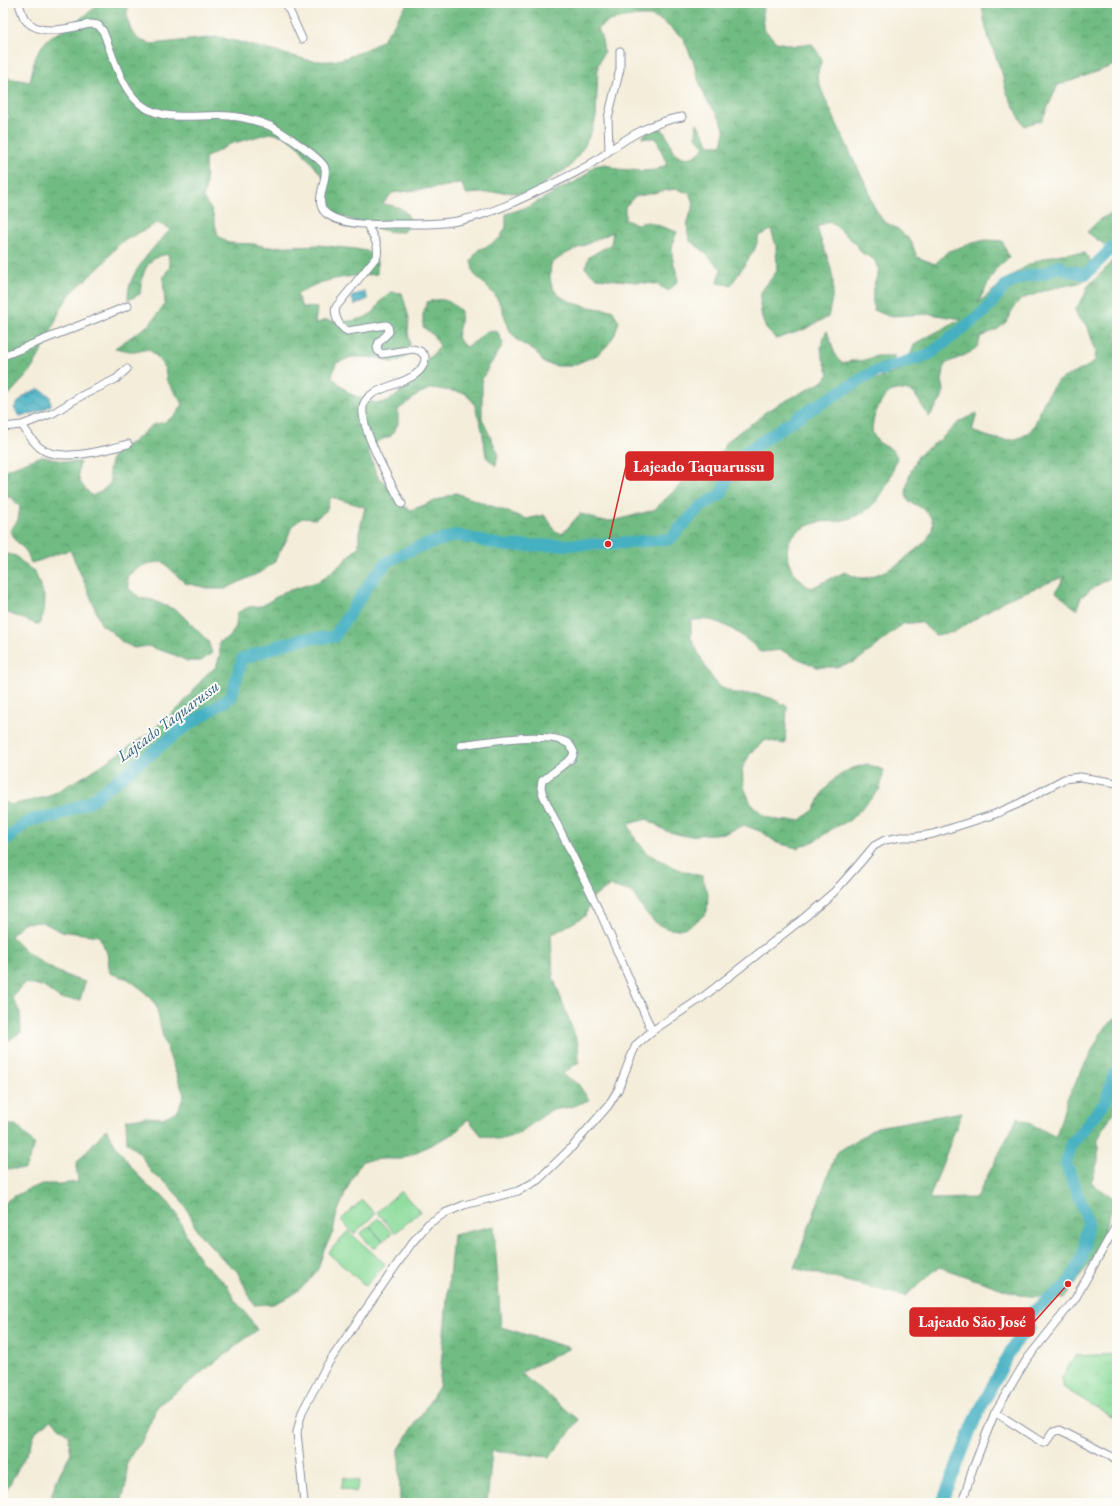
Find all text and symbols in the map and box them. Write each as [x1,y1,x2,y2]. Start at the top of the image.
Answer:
callout: Lajeado Taquarussu [626,452,773,480]
text: Lajeado Taquarussu [633,456,765,477]
water label: Lajeado Taquarussu [112,676,224,768]
callout: Lajeado São José [910,1308,1034,1336]
text: Lajeado São José [918,1311,1026,1332]

